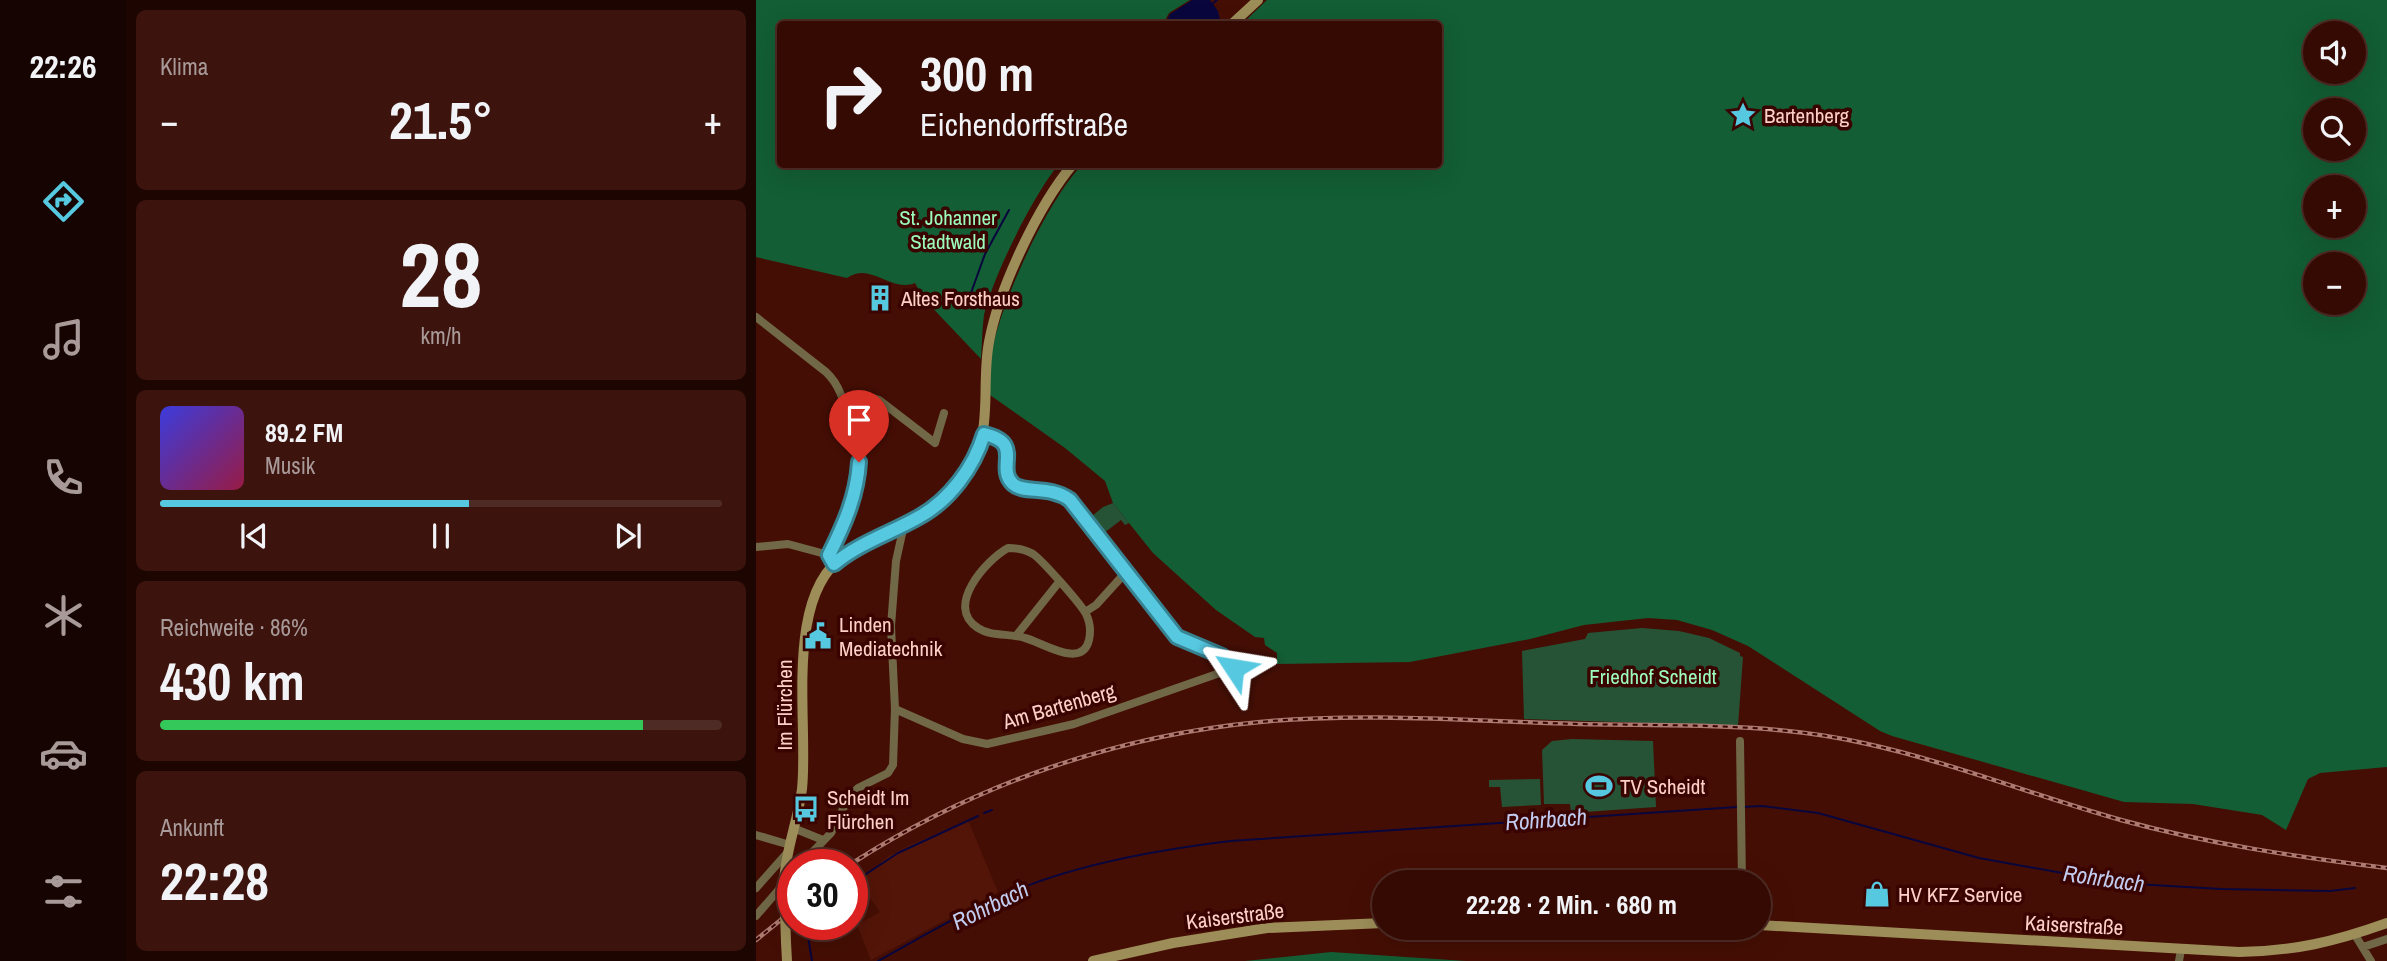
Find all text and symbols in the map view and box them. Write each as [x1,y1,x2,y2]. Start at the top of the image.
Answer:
map controls [2303,21,2366,315]
button: sound [2303,21,2366,84]
text: 300 m [920,40,1034,106]
text: 22:26 [29,45,97,88]
icon: right [805,49,896,140]
text: Klima [160,51,208,82]
text: 21.5° [389,85,493,155]
text: − [160,95,178,146]
text: + [704,95,722,146]
button: search [2303,98,2366,161]
place icon: Bartenberg [1728,100,1758,130]
place label: Bartenberg [1764,101,1850,130]
text: Eichendorffstraße [920,103,1128,146]
button: + [2303,175,2366,238]
icon: directions [39,177,88,226]
park label: St. Johanner Stadtwald [899,203,997,256]
text: 28 [400,213,483,335]
button: − [2303,252,2366,315]
building icon: Altes Forsthaus [865,283,895,313]
place label: Altes Forsthaus [900,284,1020,313]
icon: music [39,315,88,364]
text: km/h [421,320,461,351]
pin [829,390,889,462]
icon: arrive [840,401,878,439]
text: 89.2 FM [265,415,343,450]
text: Musik [265,450,315,481]
icon: phone [39,453,88,502]
icon: previous [235,517,273,555]
icon: pause [422,517,460,555]
icon: next [609,517,647,555]
icon: climate [39,591,88,640]
place label: Linden Mediatechnik [839,610,943,663]
text: Reichweite · 86% [160,612,308,643]
public building icon: Linden Mediatechnik [803,621,833,651]
position arrow [1197,631,1271,705]
text: 430 km [160,646,305,716]
street label: Im Flürchen [770,660,799,750]
park label: Friedhof Scheidt [1589,662,1717,691]
street label: Am Bartenberg [998,676,1119,736]
icon: car [39,729,88,778]
sports icon: TV Scheidt [1584,771,1614,801]
place label: TV Scheidt [1620,772,1705,801]
place label: Scheidt Im Flürchen [827,783,909,836]
bus stop icon: Scheidt Im Flürchen [791,794,821,824]
water label: Rohrbach [1504,801,1588,837]
text: Ankunft [160,812,224,843]
text: 22:28 [160,846,269,916]
speed limit sign: 30 [777,849,868,940]
water label: Rohrbach [2061,857,2147,899]
icon: filters [39,867,88,916]
water label: Rohrbach [946,873,1034,937]
shop icon: HV KFZ Service [1862,879,1892,909]
place label: HV KFZ Service [1898,880,2022,909]
text: 22:28 · 2 Min. · 680 m [1466,887,1677,922]
street label: Kaiserstraße [1184,896,1286,936]
street label: Kaiserstraße [2024,908,2124,942]

